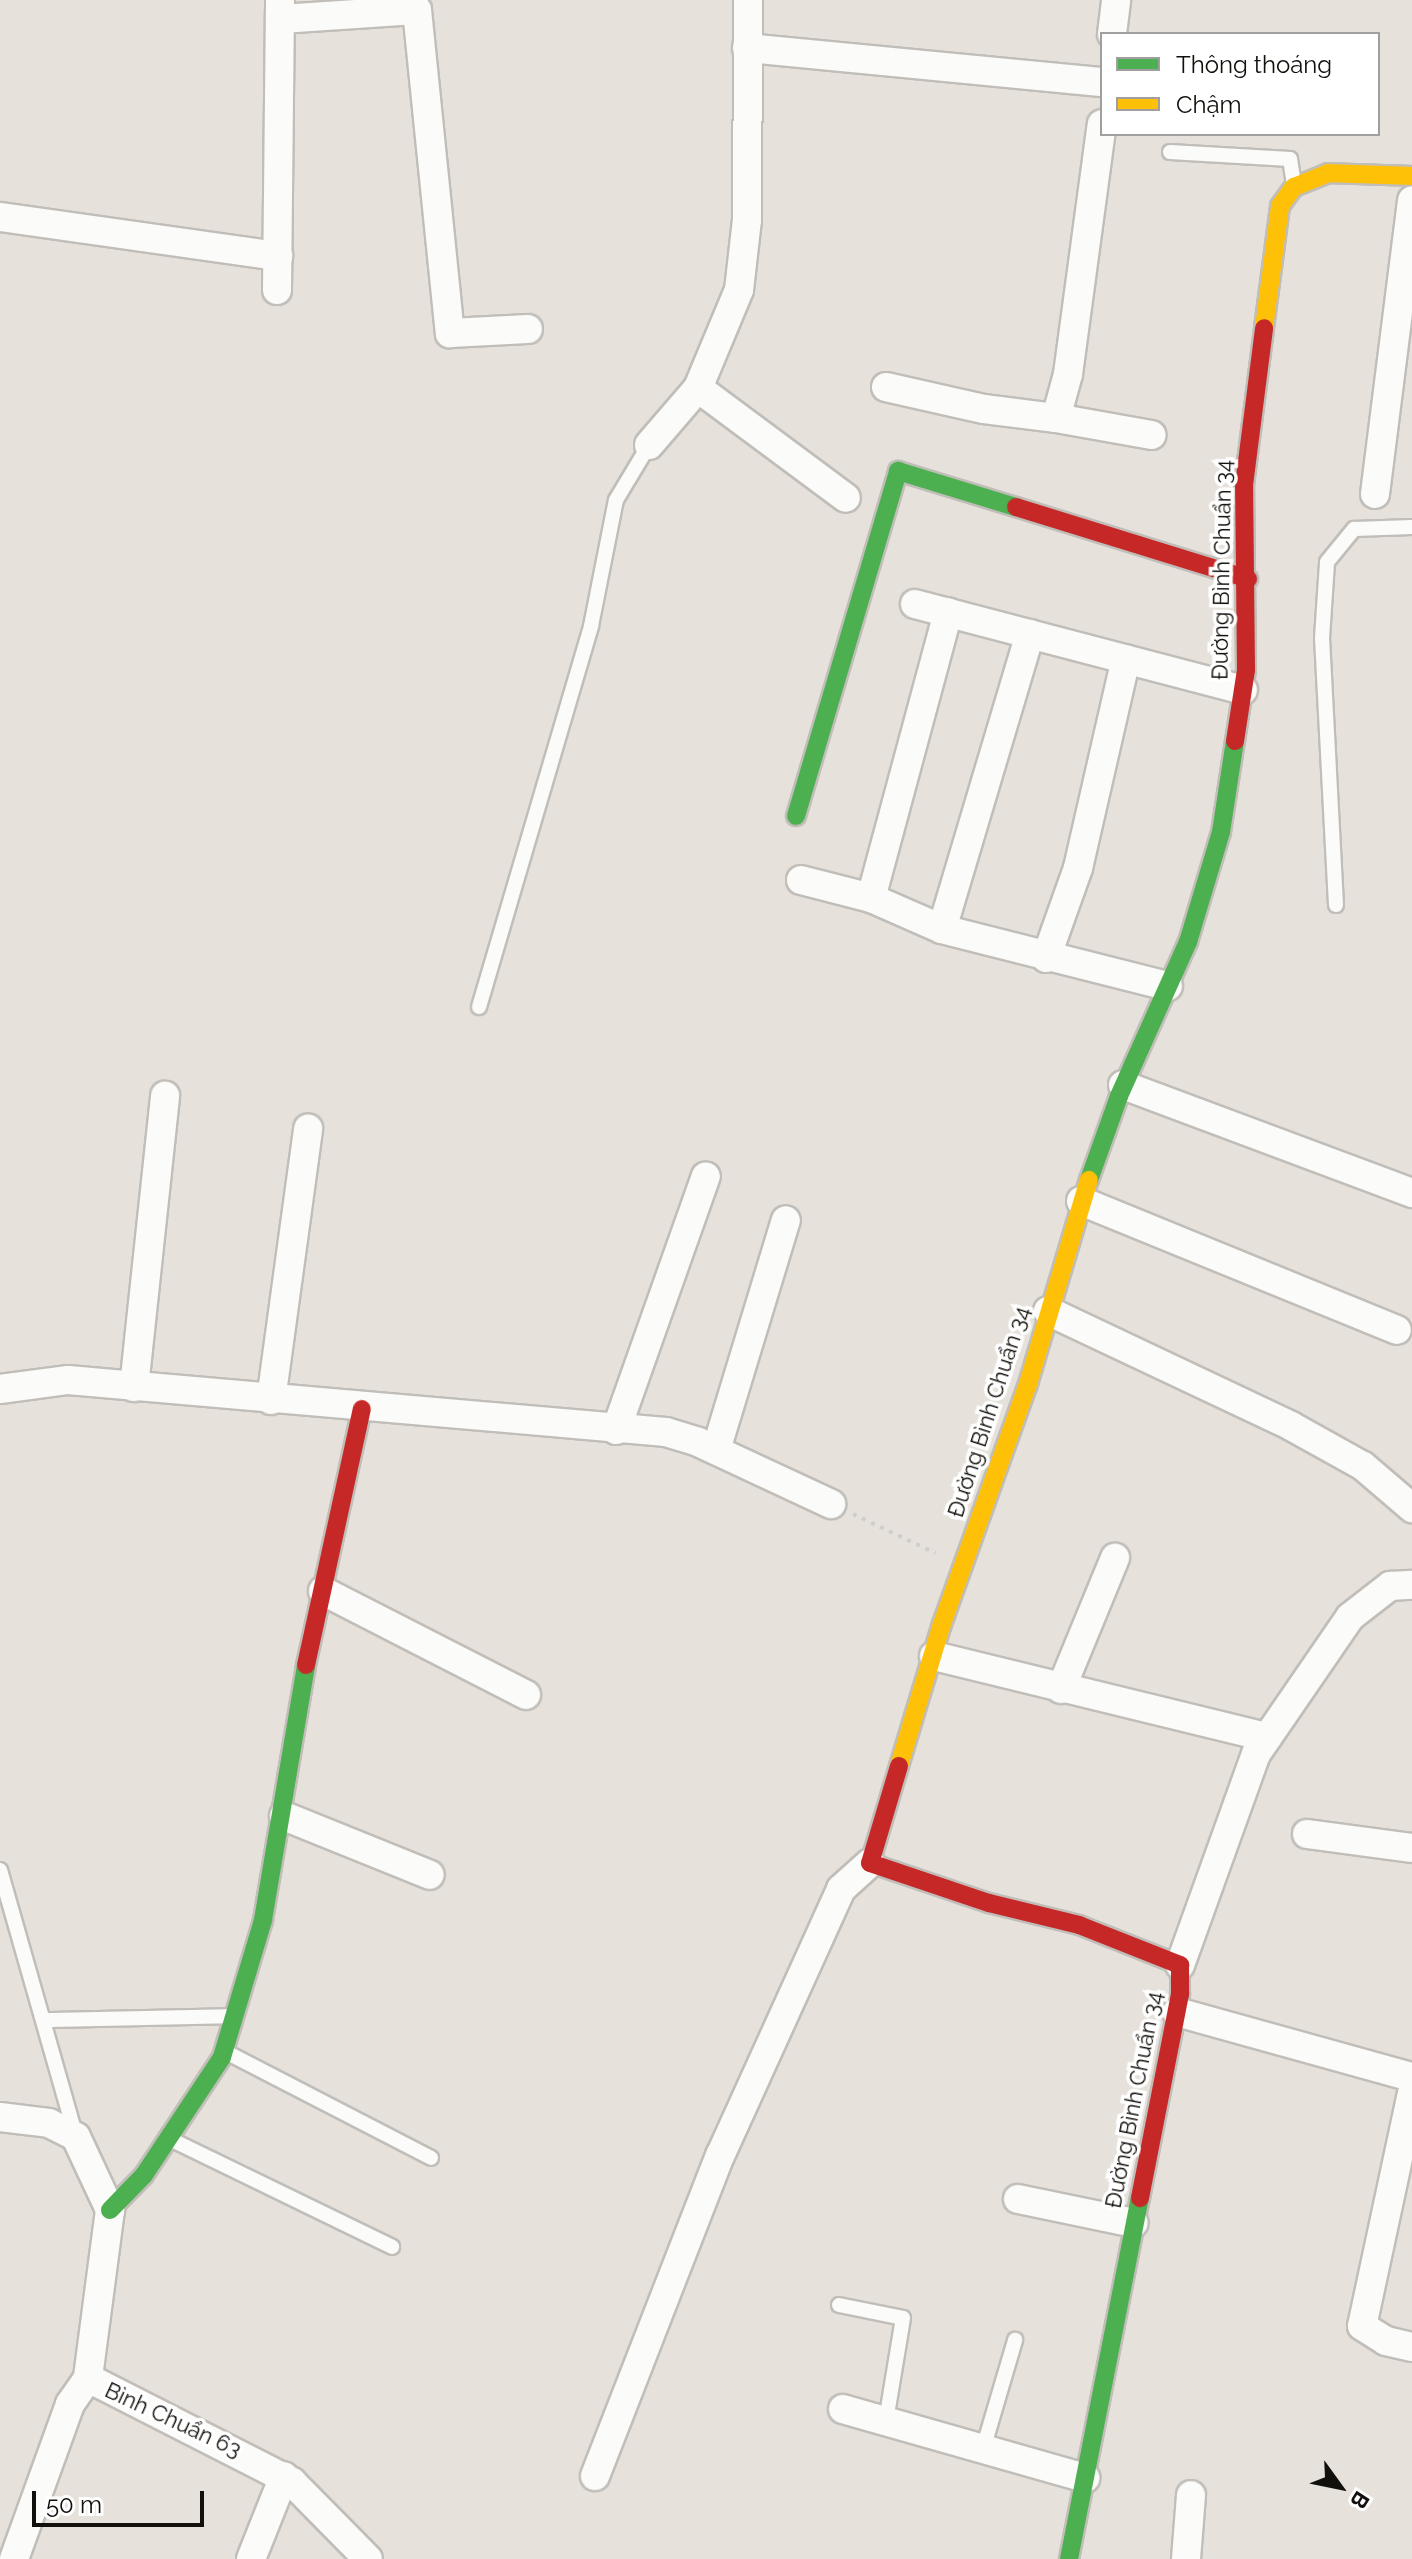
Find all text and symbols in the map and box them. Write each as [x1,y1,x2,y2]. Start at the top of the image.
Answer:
legend [1100,32,1380,136]
text: Thông thoáng [1176,50,1332,79]
text: Chậm [1176,90,1242,119]
street label: Đường Bình Chuẩn 34 [1207,460,1237,680]
street label: Đường Bình Chuẩn 34 [942,1303,1036,1521]
street label: Đường Bình Chuẩn 34 [1100,1990,1168,2210]
street label: Bình Chuẩn 63 [101,2377,245,2463]
north arrow [1300,2447,1380,2527]
scale bar [36,2475,208,2525]
text: B [1345,2487,1375,2513]
text: 50 m [46,2490,102,2519]

